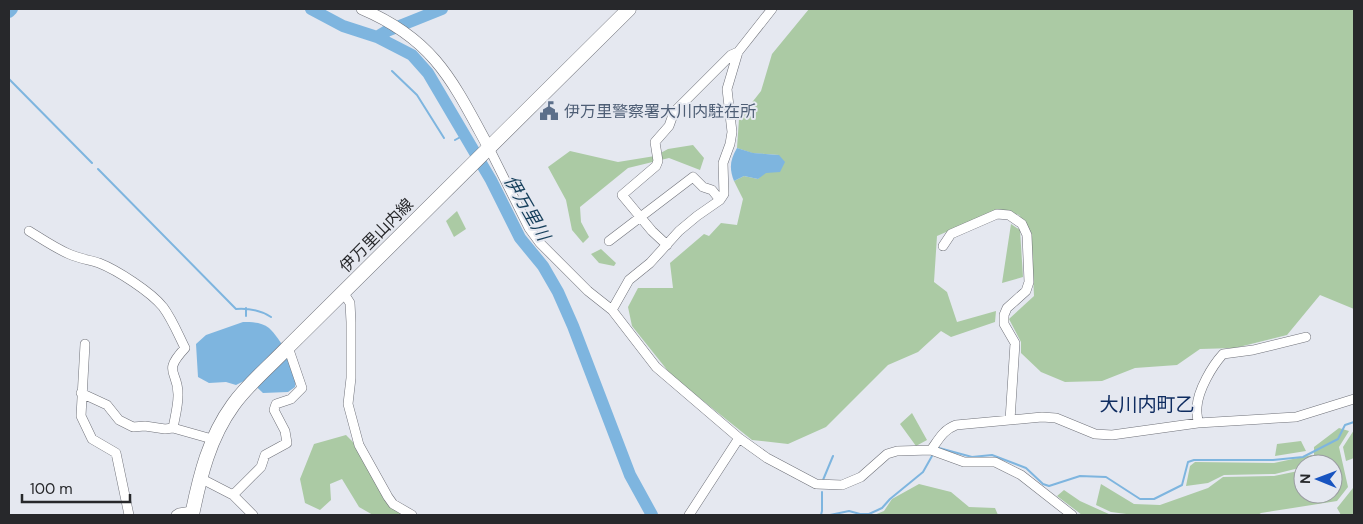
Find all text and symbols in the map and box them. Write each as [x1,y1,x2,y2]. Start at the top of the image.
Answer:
public building icon: 伊万里警察署大川内駐在所 [538,100,560,122]
place label: 伊万里警察署大川内駐在所 [564,101,756,122]
water label: 伊万里川 [499,171,556,247]
street label: 伊万里山内線 [335,194,418,277]
district label: 大川内町乙 [1099,392,1195,417]
north arrow [1293,454,1343,504]
scale bar [22,472,130,504]
text: N [1296,474,1314,484]
text: 100 m [30,479,73,499]

